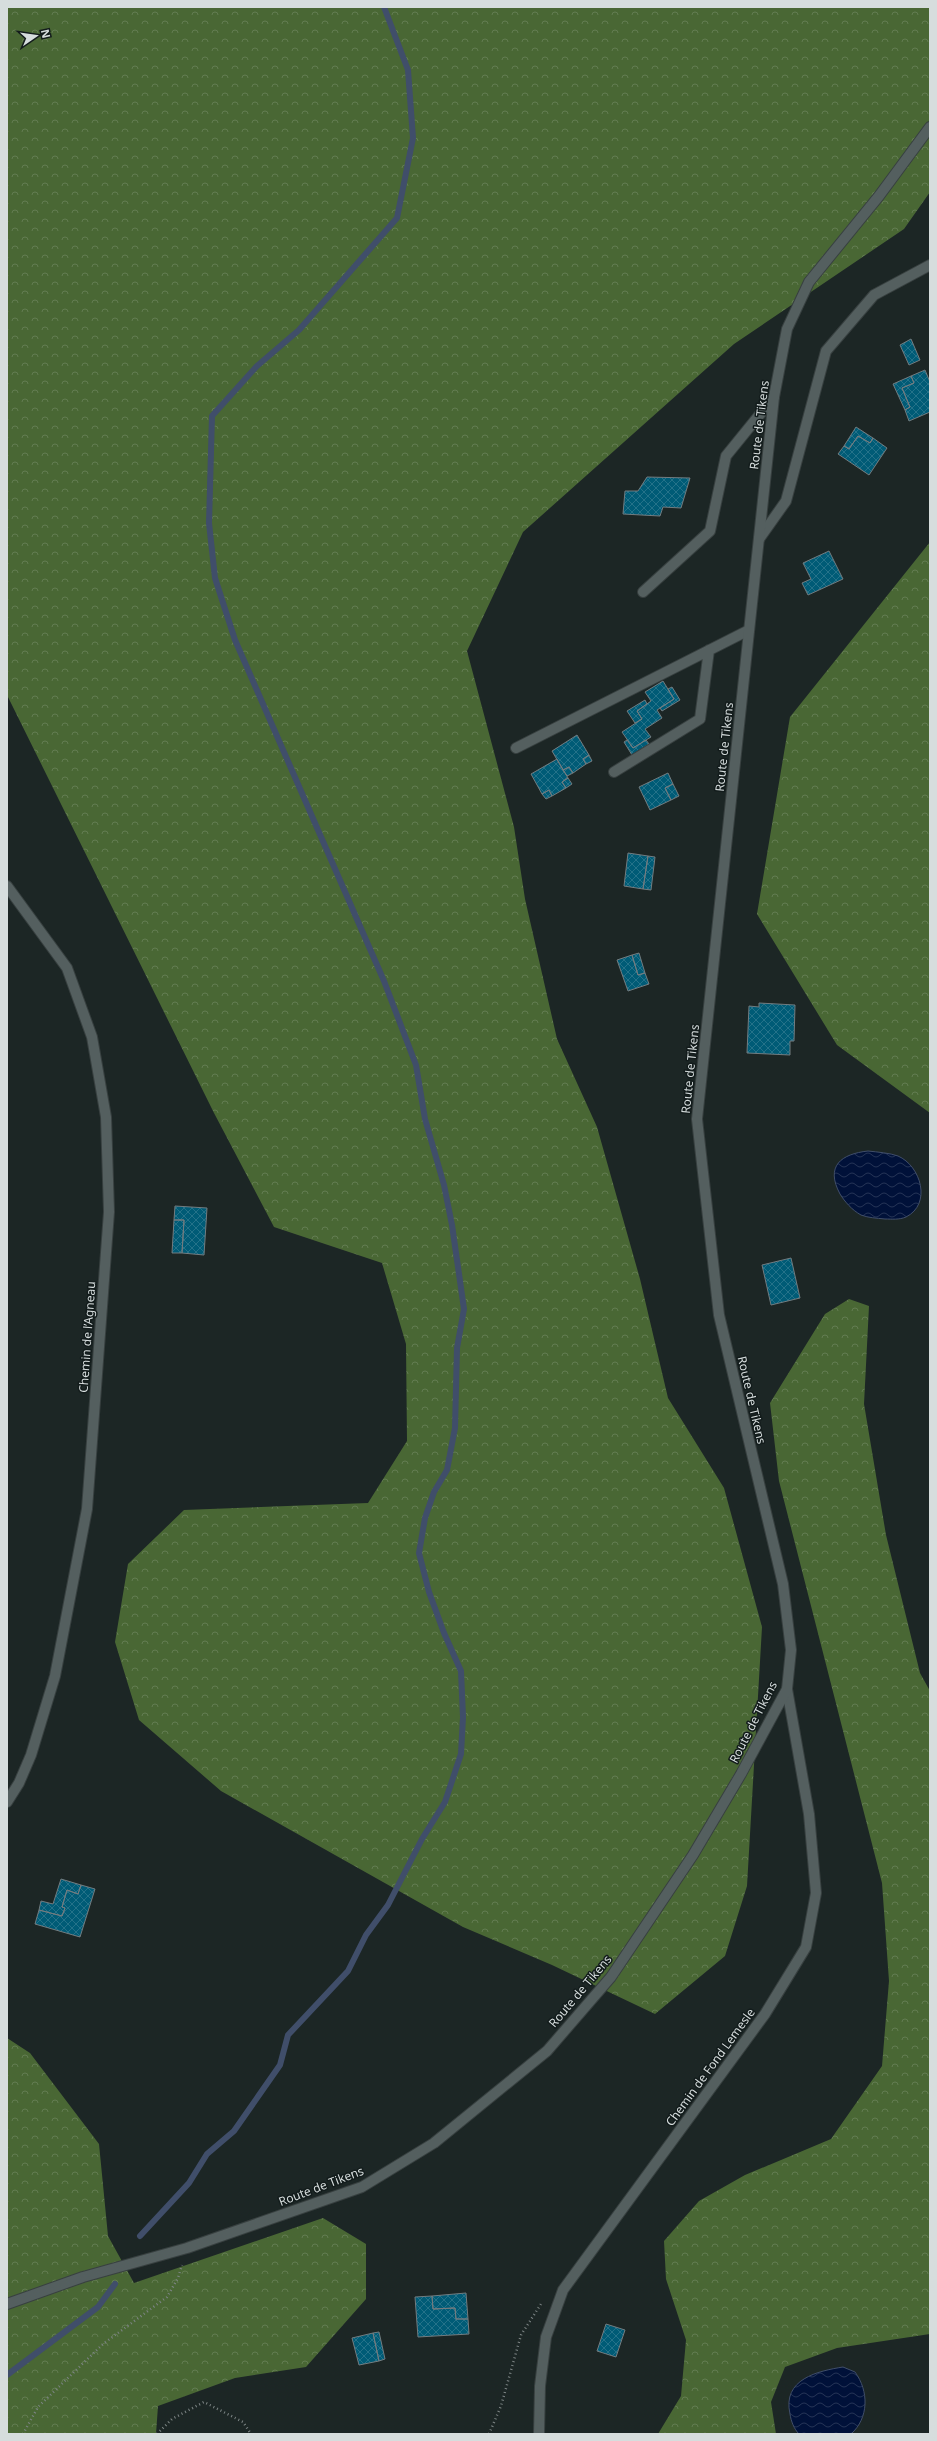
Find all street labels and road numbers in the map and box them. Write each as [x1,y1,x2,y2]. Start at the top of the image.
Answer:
street label: Route de Tikens [745,379,773,471]
street label: Route de Tikens [711,701,737,793]
street label: Route de Tikens [677,1023,703,1115]
street label: Chemin de l’Agneau [75,1281,99,1393]
street label: Route de Tikens [734,1354,770,1446]
street label: Route de Tikens [725,1678,781,1766]
street label: Route de Tikens [545,1951,616,2031]
street label: Chemin de Fond Lemesle [661,2004,759,2129]
street label: Route de Tikens [276,2162,366,2210]

